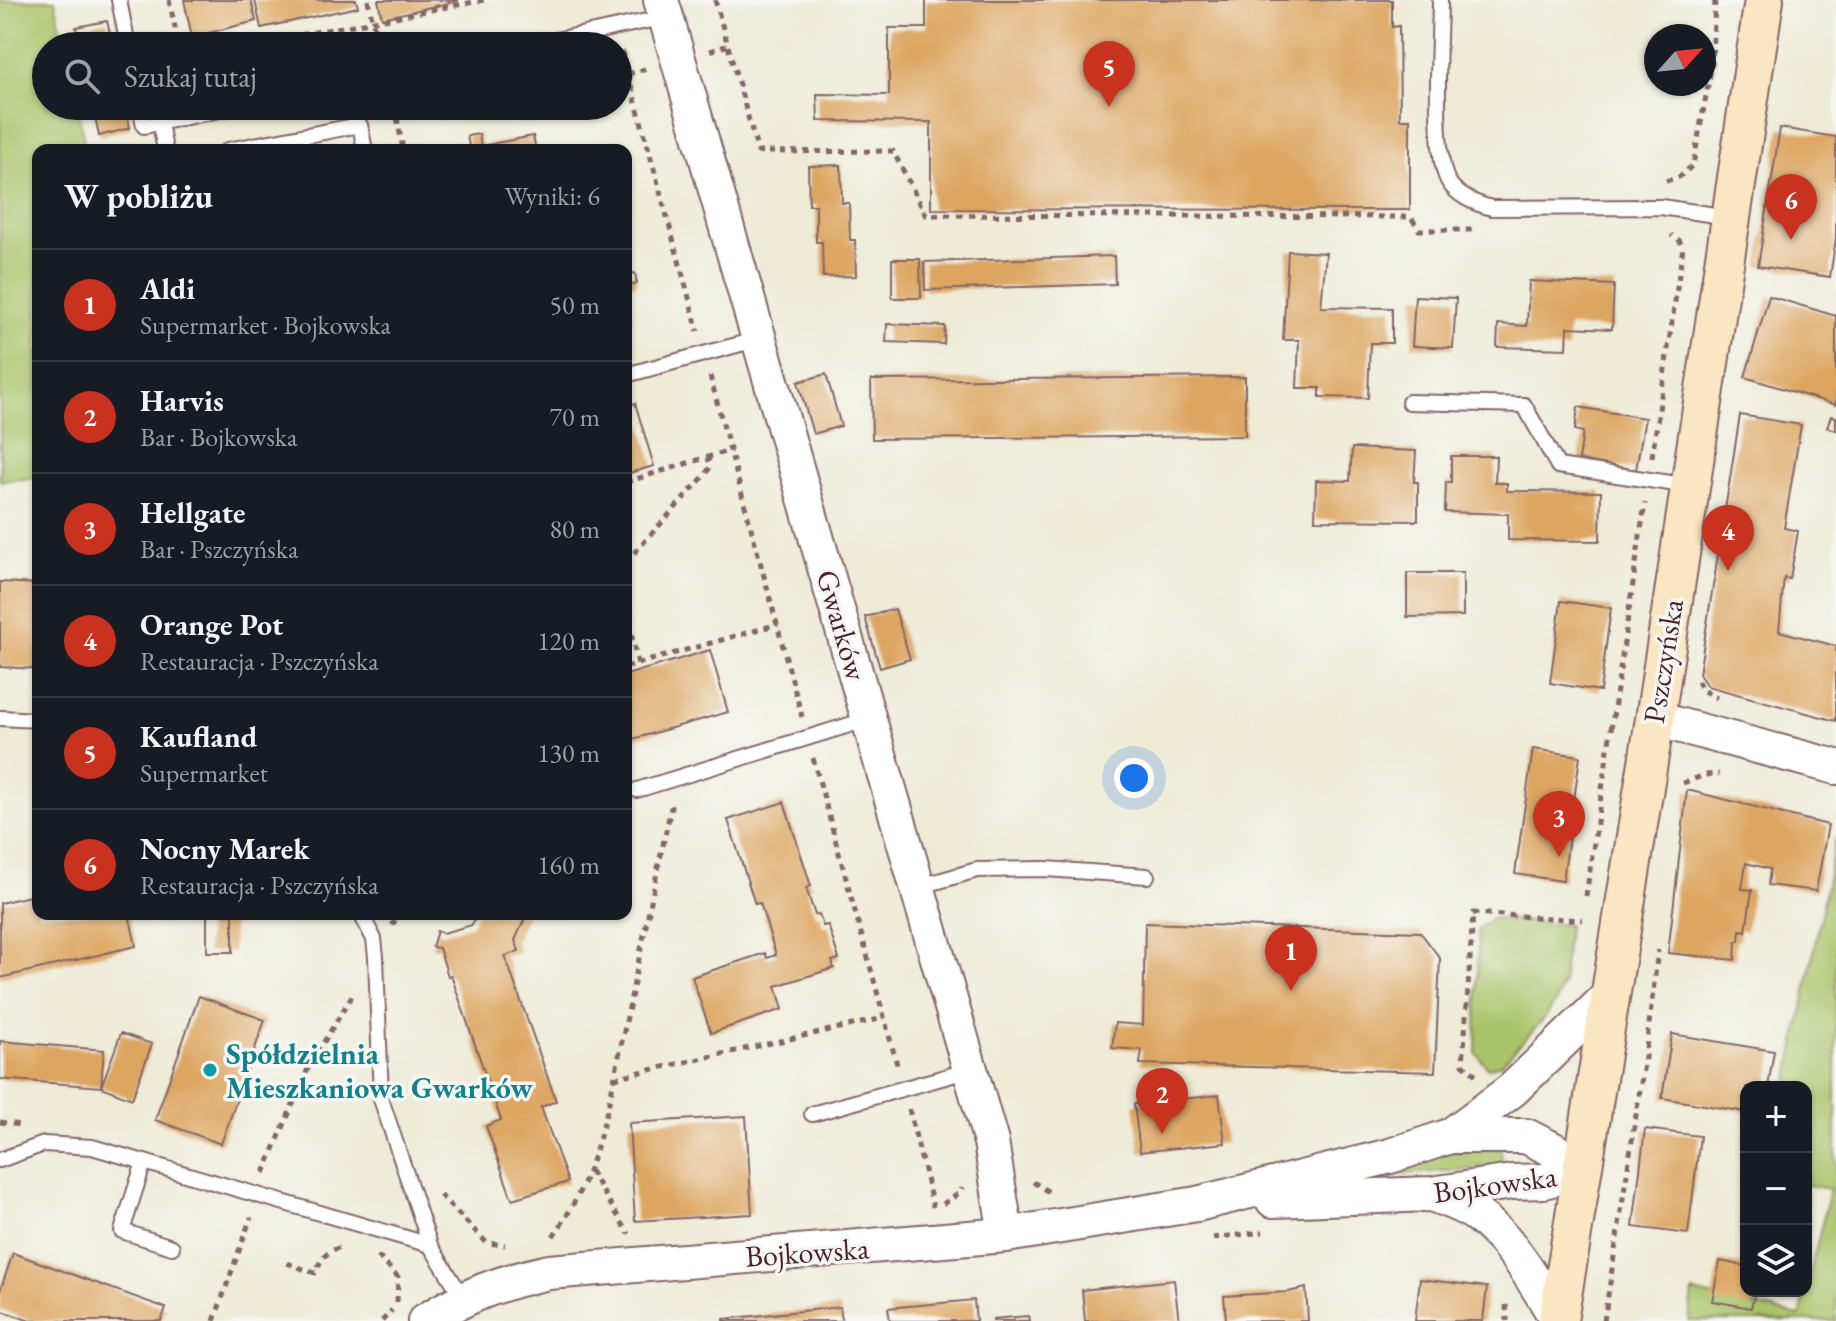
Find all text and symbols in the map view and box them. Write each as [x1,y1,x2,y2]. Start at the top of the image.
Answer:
north arrow [1644,24,1716,96]
search box [32,32,632,120]
pin: 5 [1083,41,1135,107]
icon: search [60,54,104,98]
text: Szukaj tutaj [124,57,257,96]
text: W pobliżu [64,174,213,218]
pin: 6 [1765,174,1817,240]
text: Wyniki: 6 [505,179,600,213]
text: Aldi [140,269,195,308]
text: 1 [83,288,97,322]
text: 50 m [550,288,600,322]
text: Supermarket · Bojkowska [140,308,391,342]
text: Harvis [140,381,224,420]
text: 2 [83,400,97,434]
text: 70 m [550,400,600,434]
text: Bar · Bojkowska [140,420,297,454]
text: Hellgate [140,493,246,532]
pin: 4 [1702,505,1754,571]
text: 3 [83,512,97,546]
text: 80 m [550,512,600,546]
text: Bar · Pszczyńska [140,532,298,566]
street label: Gwarków [808,565,876,685]
street label: Pszczyńska [1634,596,1692,726]
text: Orange Pot [140,605,283,644]
text: 4 [83,624,97,658]
text: 120 m [537,624,600,658]
text: Restauracja · Pszczyńska [140,644,379,678]
text: Kaufland [140,717,257,756]
text: 5 [83,736,97,770]
text: 130 m [537,736,600,770]
text: Supermarket [140,756,268,790]
your location [1114,758,1154,798]
pin: 3 [1533,791,1585,857]
text: Nocny Marek [140,829,310,868]
text: 6 [83,848,97,882]
text: 160 m [537,848,600,882]
text: Restauracja · Pszczyńska [140,868,379,902]
pin: 1 [1265,925,1317,991]
place label: Spółdzielnia Mieszkaniowa Gwarków [226,1034,533,1107]
marker: Spółdzielnia Mieszkaniowa Gwarków [201,1061,219,1079]
pin: 2 [1136,1068,1188,1134]
map controls [1740,1081,1812,1297]
button: + [1740,1081,1812,1153]
button: − [1740,1153,1812,1225]
street label: Bojkowska [1431,1156,1559,1212]
button: layers [1740,1225,1812,1297]
street label: Bojkowska [744,1228,870,1276]

